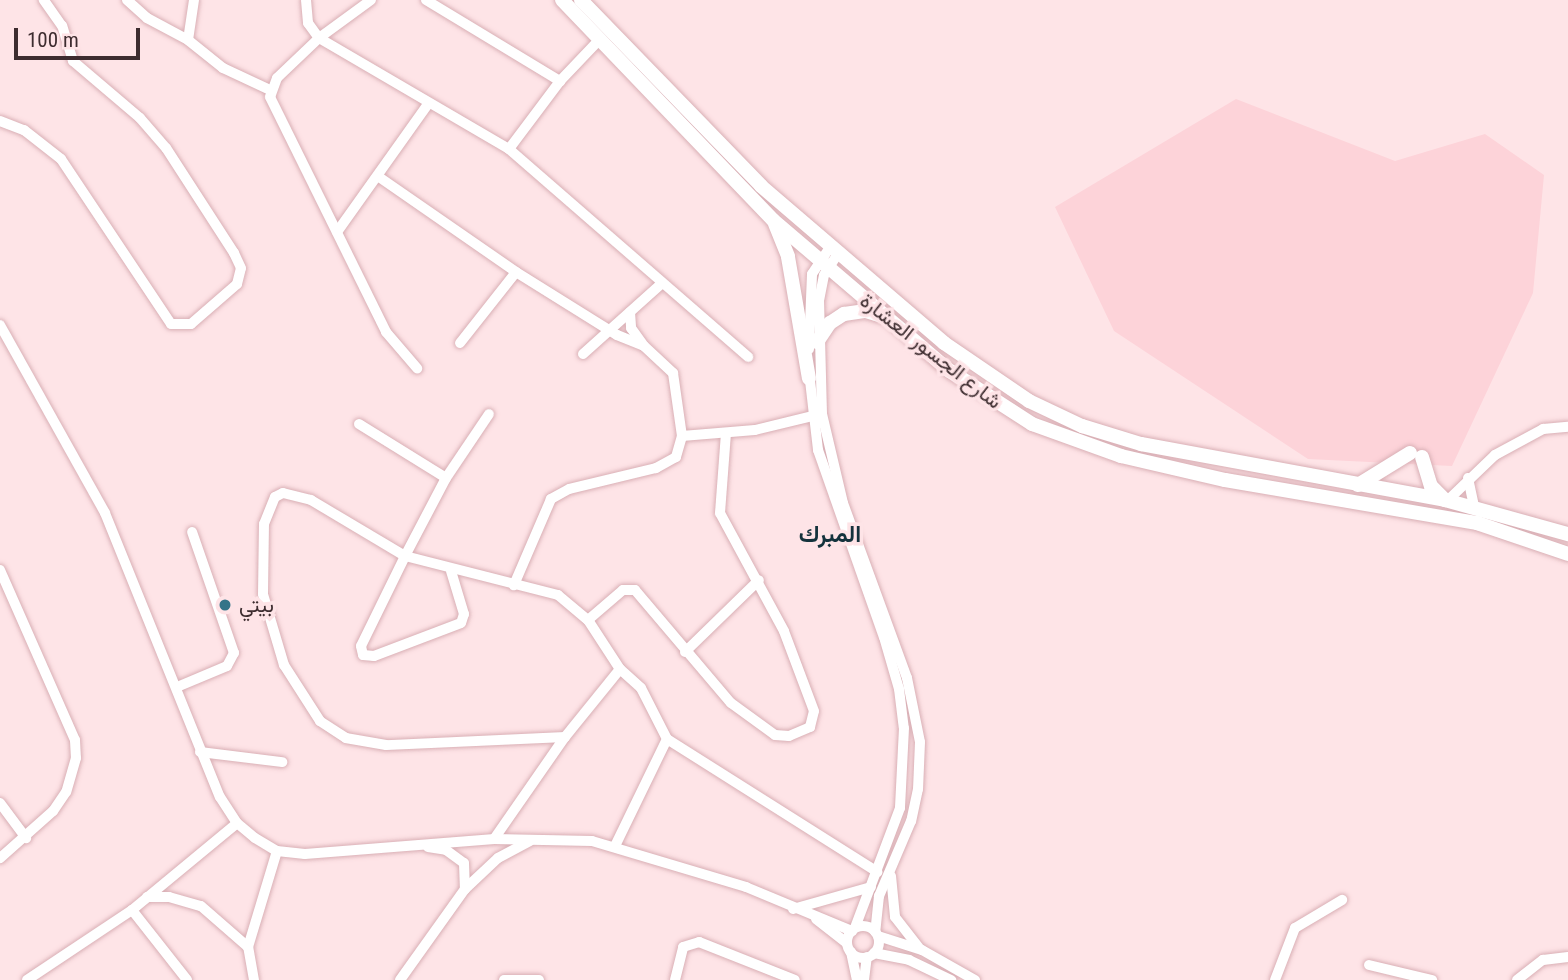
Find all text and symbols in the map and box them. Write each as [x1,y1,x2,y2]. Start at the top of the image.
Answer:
scale bar [18,14,144,58]
text: 100 m [27,28,79,52]
street label: شارع الجسور العشارة [855,288,1007,414]
district label: المبرك [799,521,861,549]
place label: بيتي [239,592,274,618]
marker: بيتي [217,597,233,613]

